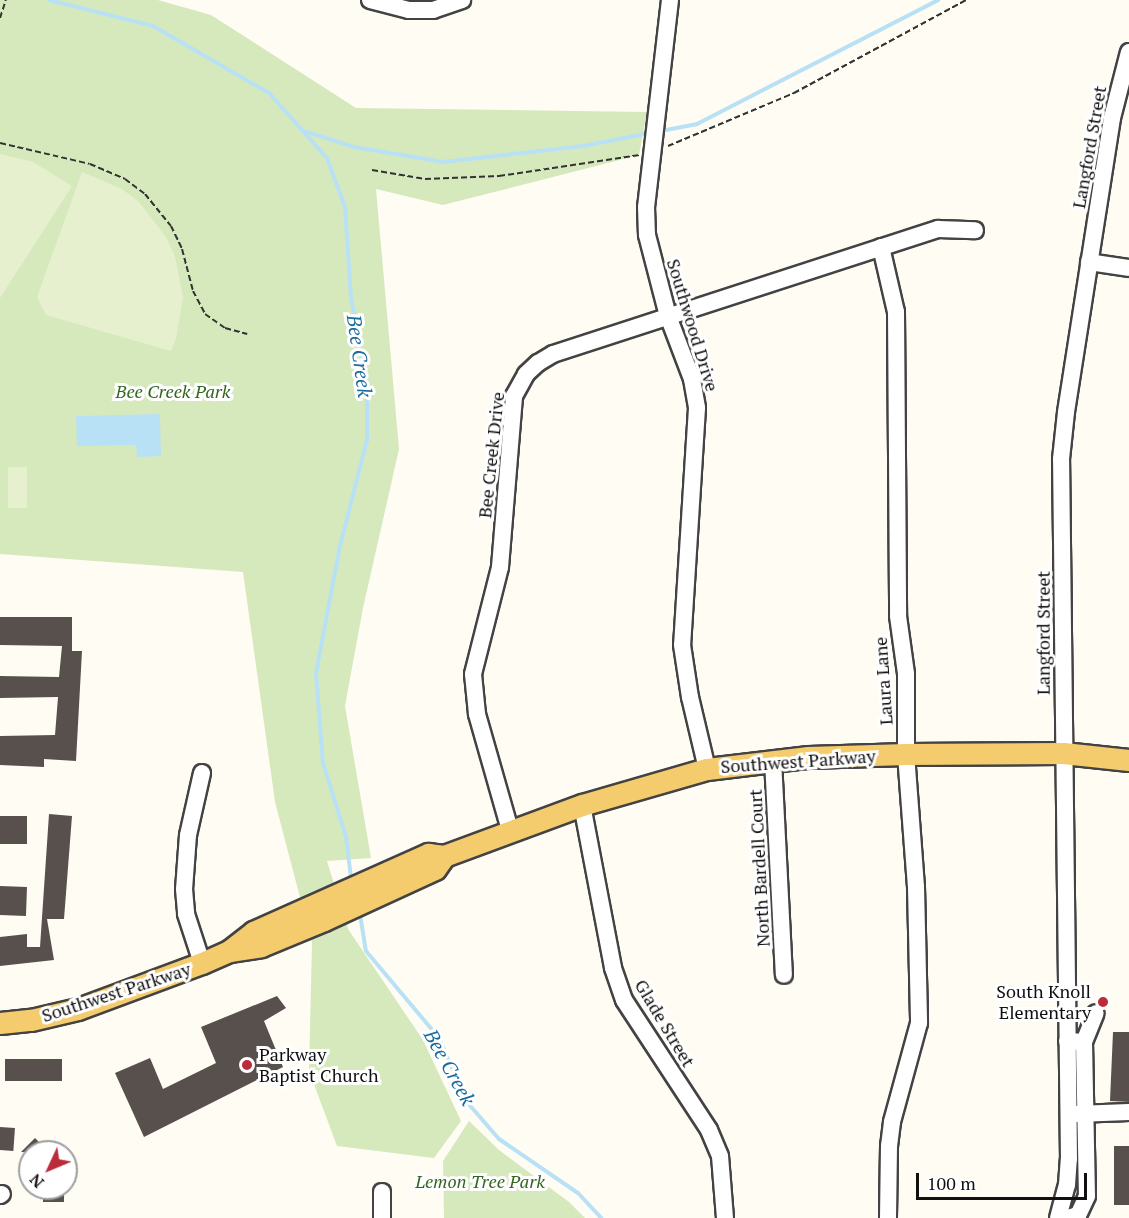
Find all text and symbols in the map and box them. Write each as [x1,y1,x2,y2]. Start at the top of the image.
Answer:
street label: Langford Street [1068,84,1110,210]
street label: Southwood Drive [663,256,723,394]
water label: Bee Creek [342,313,378,399]
park label: Bee Creek Park [116,380,230,402]
street label: Bee Creek Drive [474,391,508,519]
street label: Langford Street [1032,571,1054,695]
street label: Laura Lane [869,636,897,726]
street label: Southwest Parkway [720,745,876,777]
street label: North Bardell Court [744,789,774,947]
street label: Southwest Parkway [39,958,193,1026]
street label: Glade Street [630,975,700,1071]
place label: South Knoll Elementary [996,981,1091,1024]
marker: South Knoll Elementary [1096,995,1110,1009]
water label: Bee Creek [419,1025,481,1109]
place label: Parkway Baptist Church [259,1044,378,1086]
marker: Parkway Baptist Church [240,1058,254,1072]
north arrow [18,1140,78,1200]
scale bar [919,1161,1090,1199]
text: N [24,1169,49,1193]
park label: Lemon Tree Park [415,1170,545,1192]
text: 100 m [927,1171,976,1195]

